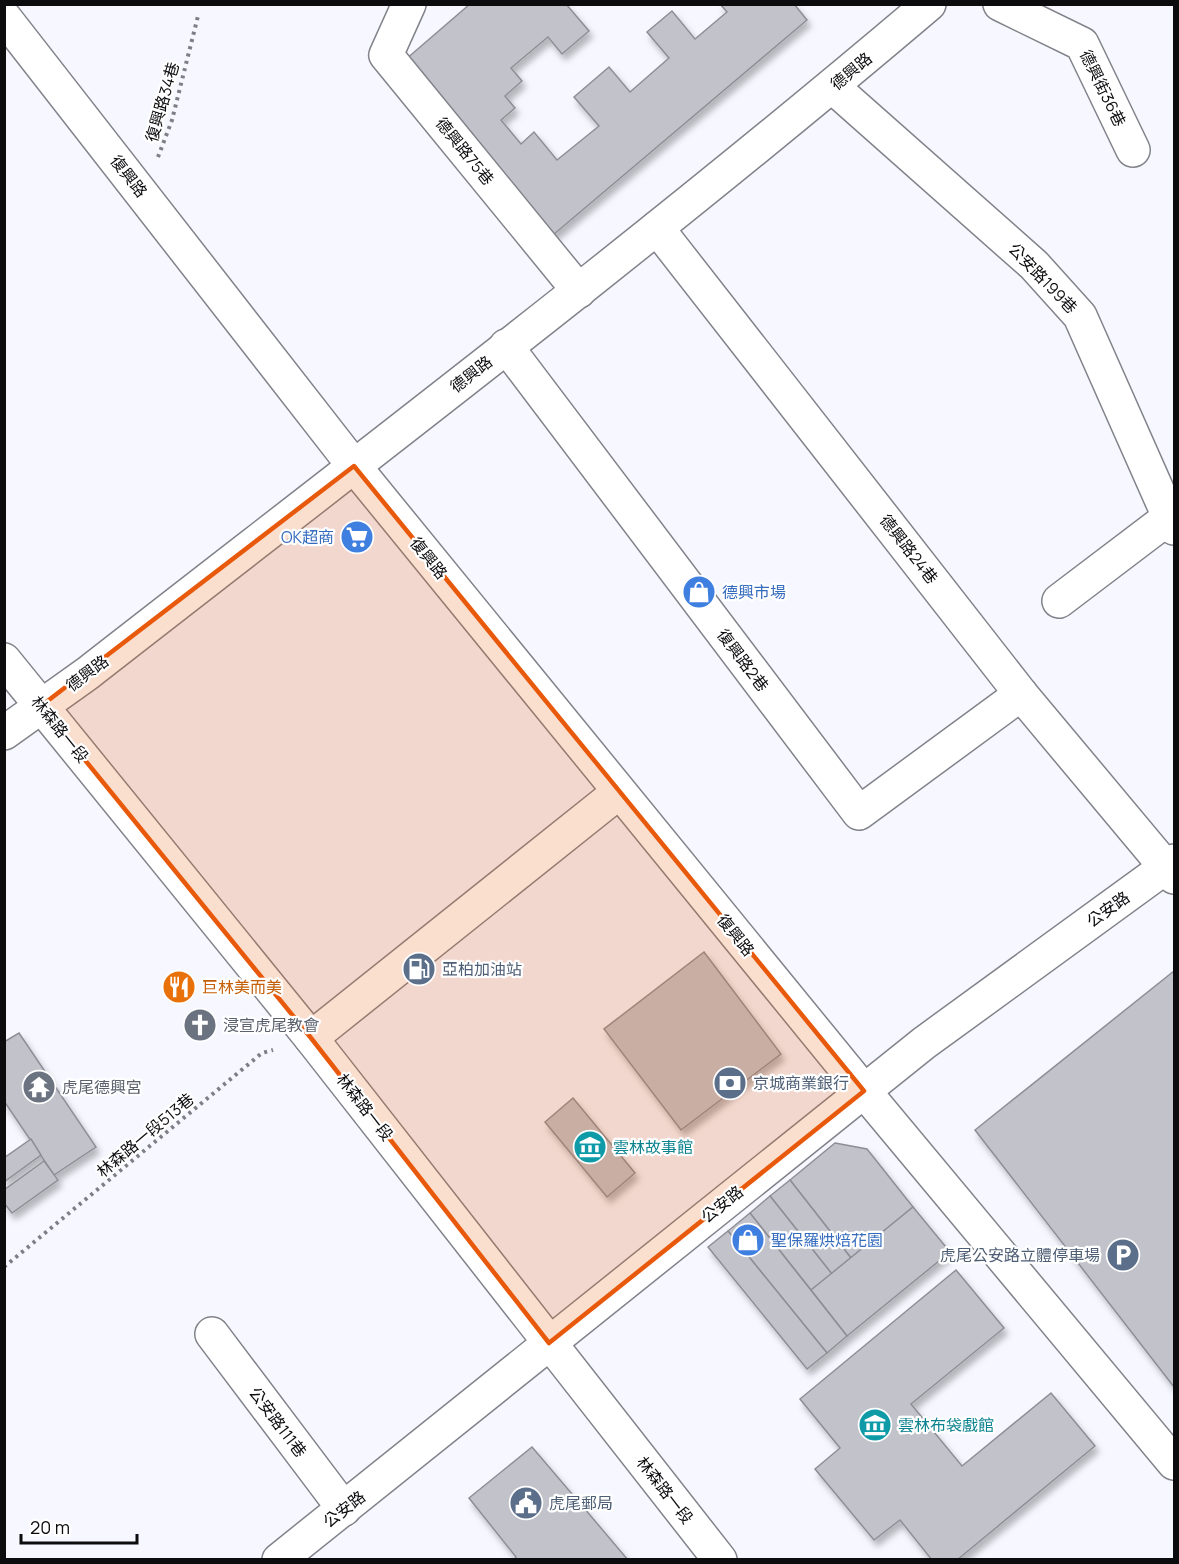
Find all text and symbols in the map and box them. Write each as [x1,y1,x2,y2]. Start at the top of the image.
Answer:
street label: 德興街36巷 [1075,46,1131,130]
street label: 德興路 [826,47,876,95]
street label: 復興路34巷 [140,59,184,145]
street label: 德興路75巷 [431,112,499,190]
street label: 復興路 [106,150,152,202]
street label: 公安路199巷 [1004,238,1082,318]
street label: 德興路 [445,351,497,397]
street label: 德興路24巷 [875,510,943,588]
supermarket icon: OK超商 [339,519,375,555]
place label: OK超商 [281,526,334,548]
street label: 復興路 [405,532,453,584]
shop icon: 德興市場 [681,574,717,610]
place label: 德興市場 [722,581,786,603]
street label: 復興路2巷 [712,624,774,696]
street label: 德興路 [61,650,113,696]
street label: 林森路一段 [26,691,94,767]
street label: 公安路 [1082,886,1134,932]
street label: 復興路 [712,909,760,961]
fuel station icon: 亞柏加油站 [401,951,437,987]
place label: 亞柏加油站 [442,958,522,980]
restaurant icon: 巨林美而美 [161,969,197,1005]
place label: 巨林美而美 [202,976,282,998]
church icon: 浸宣虎尾教會 [182,1007,218,1043]
place label: 浸宣虎尾教會 [223,1014,319,1036]
bank icon: 京城商業銀行 [712,1065,748,1101]
temple icon: 虎尾德興宮 [21,1069,57,1105]
street label: 林森路一段 [332,1069,398,1145]
place label: 京城商業銀行 [753,1072,849,1094]
place label: 虎尾德興宮 [62,1076,142,1098]
street label: 林森路一段513巷 [92,1088,198,1182]
museum icon: 雲林故事館 [572,1129,608,1165]
place label: 雲林故事館 [613,1136,693,1158]
street label: 公安路 [696,1180,748,1228]
shop icon: 聖保羅烘焙花園 [730,1222,766,1258]
place label: 聖保羅烘焙花園 [771,1229,883,1251]
parking icon: 虎尾公安路立體停車場 [1105,1237,1141,1273]
place label: 虎尾公安路立體停車場 [940,1244,1100,1266]
street label: 公安路111巷 [244,1382,312,1462]
museum icon: 雲林布袋戲館 [857,1407,893,1443]
place label: 雲林布袋戲館 [898,1414,994,1436]
street label: 林森路一段 [632,1452,698,1528]
public building icon: 虎尾郵局 [508,1485,544,1521]
street label: 公安路 [318,1486,370,1532]
place label: 虎尾郵局 [549,1492,613,1514]
scale bar [21,1507,136,1545]
text: 20 m [30,1515,70,1539]

